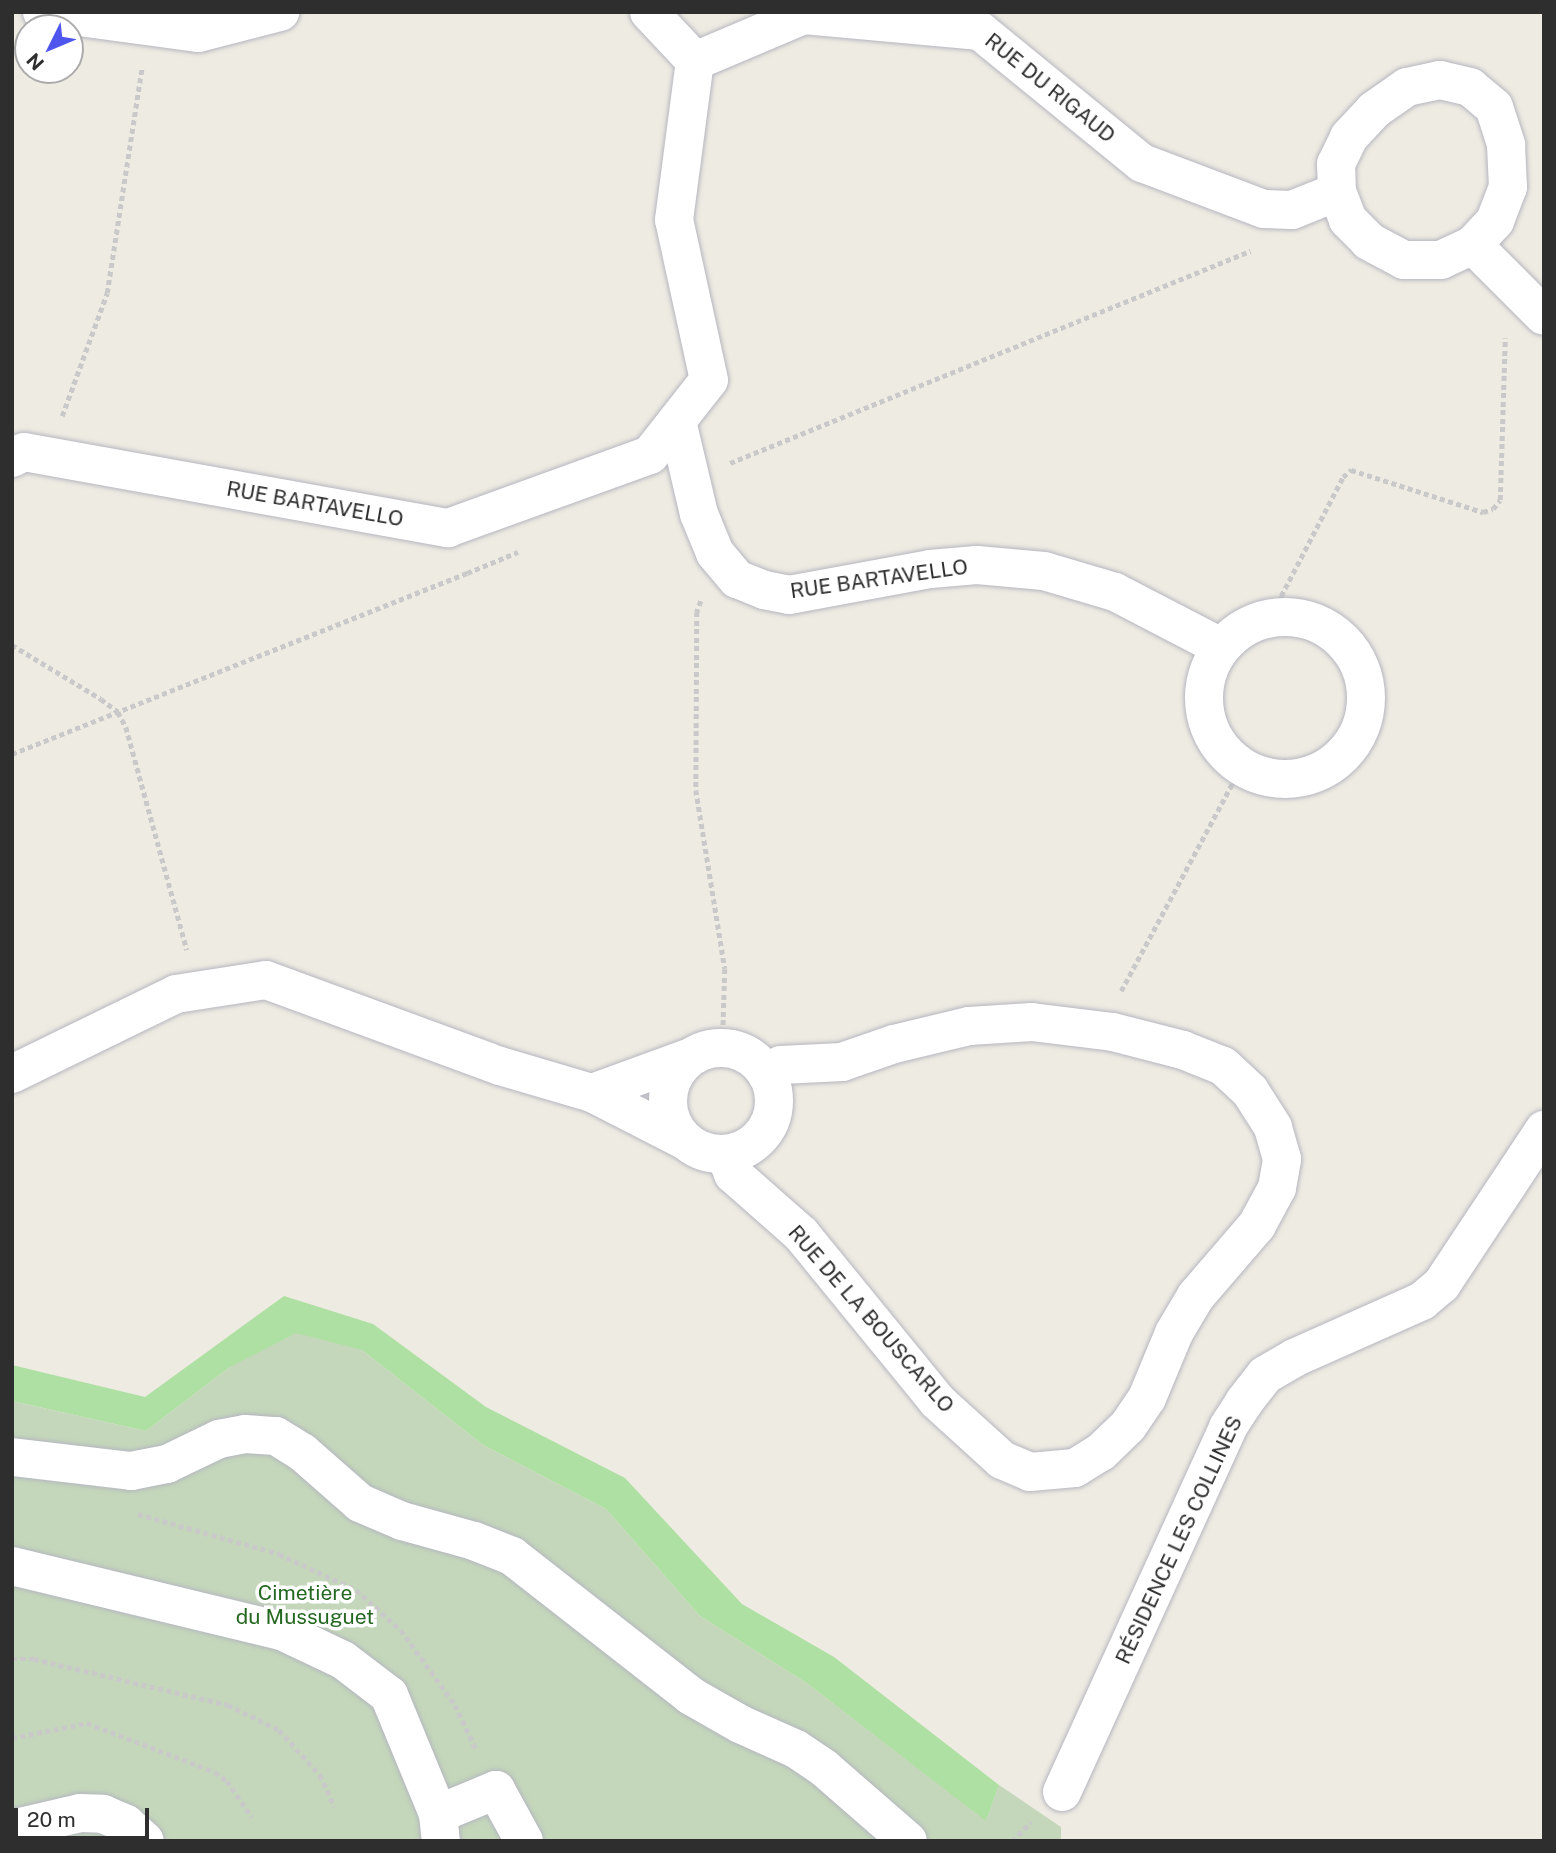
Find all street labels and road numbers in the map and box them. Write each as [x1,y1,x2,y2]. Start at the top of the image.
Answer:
street label: RUE DU RIGAUD [980,28,1120,148]
street label: RUE BARTAVELLO [225,476,405,532]
street label: RUE BARTAVELLO [789,554,969,604]
street label: RUE DE LA BOUSCARLO [783,1220,959,1418]
street label: RÉSIDENCE LES COLLINES [1110,1412,1248,1668]

